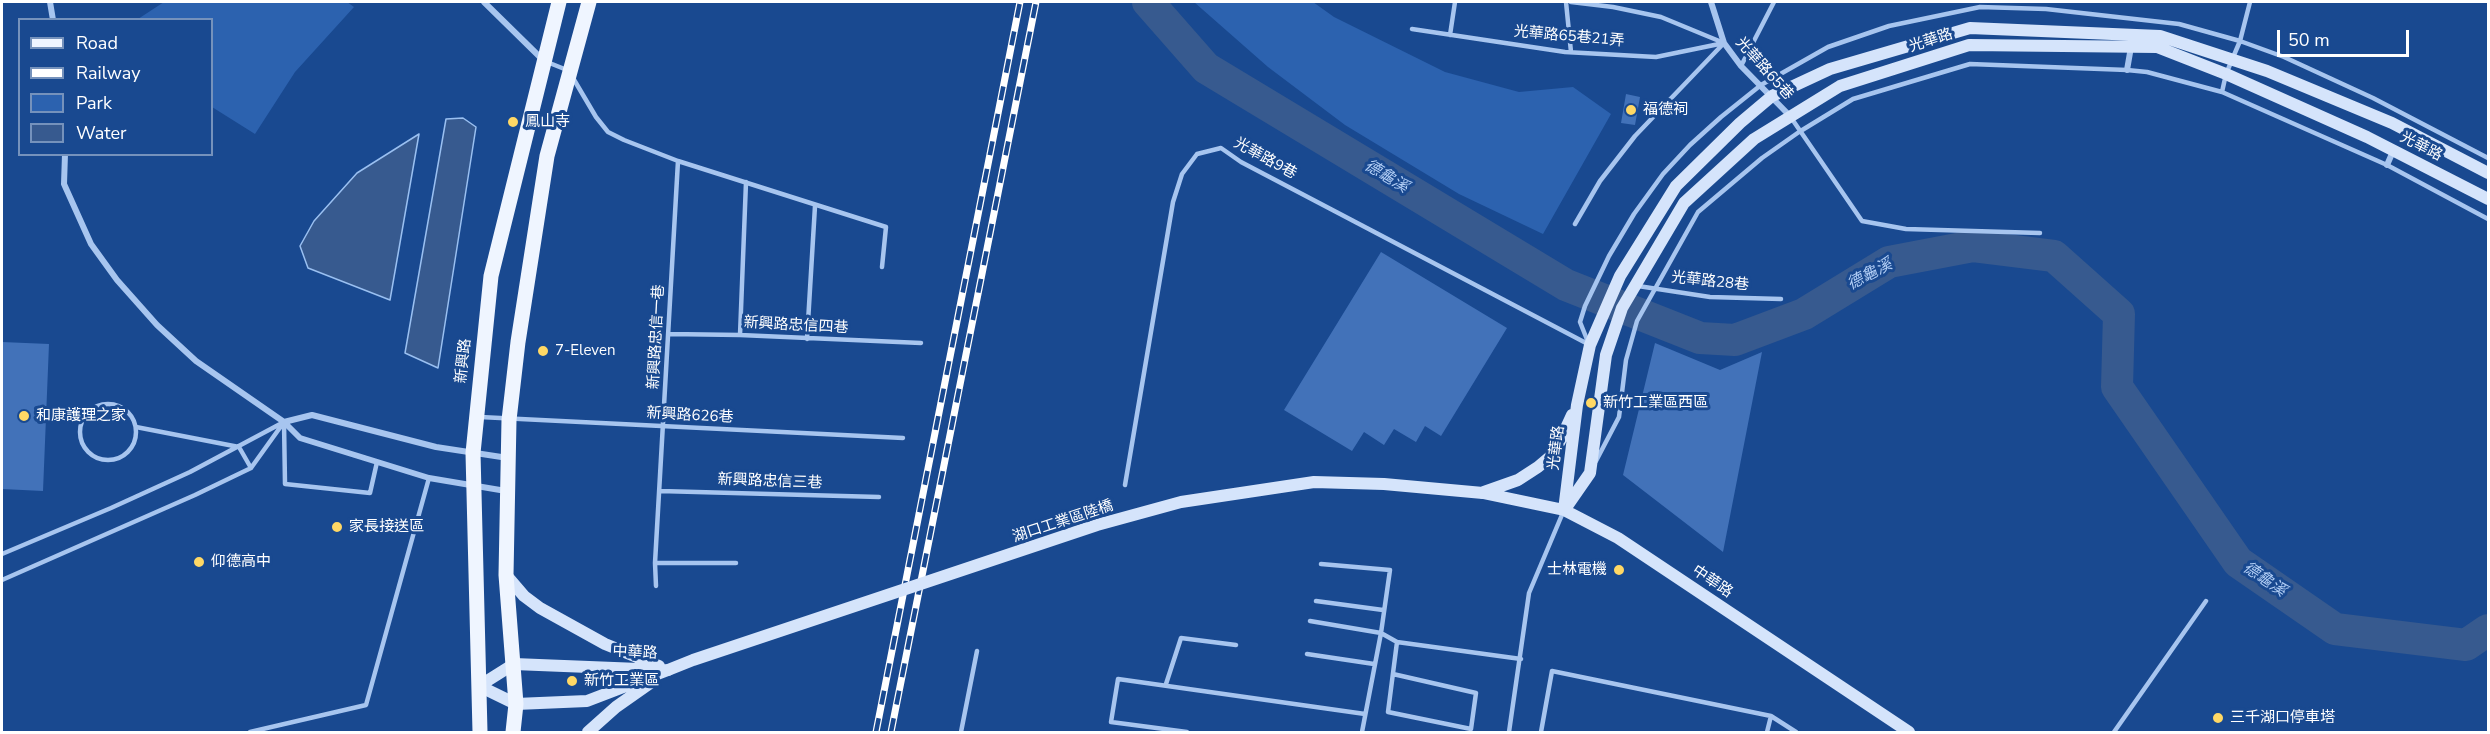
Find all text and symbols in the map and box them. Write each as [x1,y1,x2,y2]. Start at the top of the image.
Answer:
legend [18,18,213,156]
scale bar [2280,18,2412,56]
street label: 光華路65巷21弄 [1513,23,1625,51]
street label: 光華路 [1907,25,1955,57]
text: 50 m [2288,28,2330,52]
text: Road [76,31,118,55]
street label: 光華路65巷 [1731,34,1797,104]
text: Railway [76,61,141,85]
text: Park [76,91,112,115]
place label: 福德祠 [1643,101,1688,119]
marker: 福德祠 [1624,103,1638,117]
place label: 鳳山寺 [525,113,570,131]
marker: 鳳山寺 [506,115,520,129]
text: Water [76,121,127,145]
street label: 光華路 [2397,129,2445,165]
street label: 光華路9巷 [1230,134,1300,184]
water label: 德龜溪 [1360,156,1412,198]
water label: 德龜溪 [1844,255,1896,295]
street label: 光華路28巷 [1670,269,1750,295]
street label: 新興路忠信一巷 [645,284,669,390]
street label: 新興路忠信四巷 [743,314,849,338]
street label: 新興路 [453,338,475,384]
place label: 7-Eleven [555,342,615,360]
marker: 7-Eleven [536,344,550,358]
place label: 新竹工業區西區 [1603,394,1708,412]
marker: 新竹工業區西區 [1584,396,1598,410]
street label: 新興路626巷 [646,405,734,427]
place label: 和康護理之家 [36,407,126,425]
marker: 和康護理之家 [17,409,31,423]
street label: 光華路 [1545,425,1569,471]
street label: 新興路忠信三巷 [717,471,823,493]
street label: 湖口工業區陸橋 [1010,497,1116,547]
place label: 家長接送區 [349,518,424,536]
marker: 家長接送區 [330,520,344,534]
place label: 仰德高中 [211,553,271,571]
marker: 仰德高中 [192,555,206,569]
water label: 德龜溪 [2239,559,2289,601]
place label: 士林電機 [1547,561,1607,579]
street label: 中華路 [1688,562,1736,602]
marker: 士林電機 [1612,563,1626,577]
street label: 中華路 [612,643,658,663]
place label: 新竹工業區 [584,672,659,690]
marker: 新竹工業區 [565,674,579,688]
place label: 三千湖口停車塔 [2230,709,2335,727]
marker: 三千湖口停車塔 [2211,711,2225,725]

